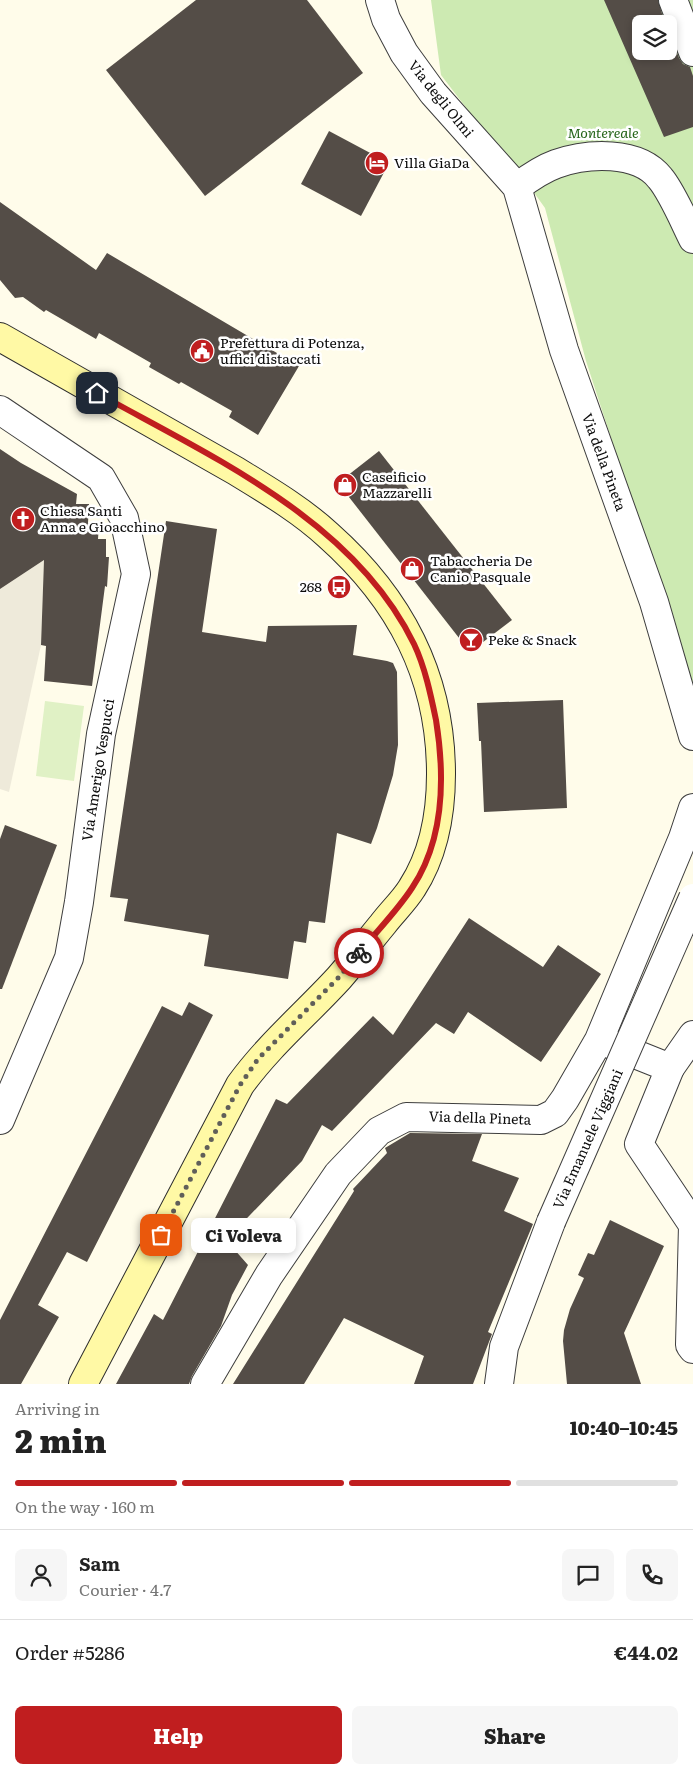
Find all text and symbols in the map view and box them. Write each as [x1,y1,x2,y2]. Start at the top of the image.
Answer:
map controls [632,15,677,60]
button: layers [632,15,677,60]
street label: Via degli Olmi [404,56,479,141]
park label: Montereale [567,122,639,142]
hotel icon: Villa GiaDa [364,150,390,176]
place label: Villa GiaDa [394,152,470,172]
place label: Prefettura di Potenza, uffici distaccati [220,332,365,368]
public building icon: Prefettura di Potenza, uffici distaccati [189,338,215,364]
pin [76,372,118,414]
icon: home [83,379,111,407]
street label: Via della Pineta [578,410,632,514]
place label: Caseificio Mazzarelli [362,466,432,502]
shop icon: Caseificio Mazzarelli [332,472,358,498]
place label: Chiesa Santi Anna e Gioacchino [40,500,165,536]
church icon: Chiesa Santi Anna e Gioacchino [10,506,36,532]
place label: Tabaccheria De Canio Pasquale [430,550,532,586]
shop icon: Tabaccheria De Canio Pasquale [399,556,425,582]
bus stop icon: 268 [326,574,352,600]
place label: 268 [300,576,322,596]
bar icon: Peke & Snack [458,627,484,653]
place label: Peke & Snack [488,629,577,649]
street label: Via Amerigo Vespucci [76,697,118,842]
courier [334,928,384,978]
icon: bike [345,939,373,967]
street label: Via Emanuele Viggiani [547,1065,627,1212]
street label: Via della Pineta [428,1105,532,1129]
pin [140,1214,182,1256]
callout: Ci Voleva [191,1218,296,1252]
icon: bag [147,1221,175,1249]
text: Ci Voleva [205,1223,282,1247]
text: Arriving in [15,1396,100,1420]
text: 10:40–10:45 [570,1413,678,1441]
text: 2 min [15,1415,107,1463]
text: On the way · 160 m [15,1494,155,1518]
button: person [15,1549,67,1601]
text: Sam [79,1549,120,1577]
button: chat [562,1549,614,1601]
button: phone [626,1549,678,1601]
text: Courier · 4.7 [79,1577,171,1601]
text: Order #5286 [15,1638,125,1666]
text: €44.02 [614,1638,678,1666]
button: Help [15,1706,342,1764]
button: Share [352,1706,678,1764]

